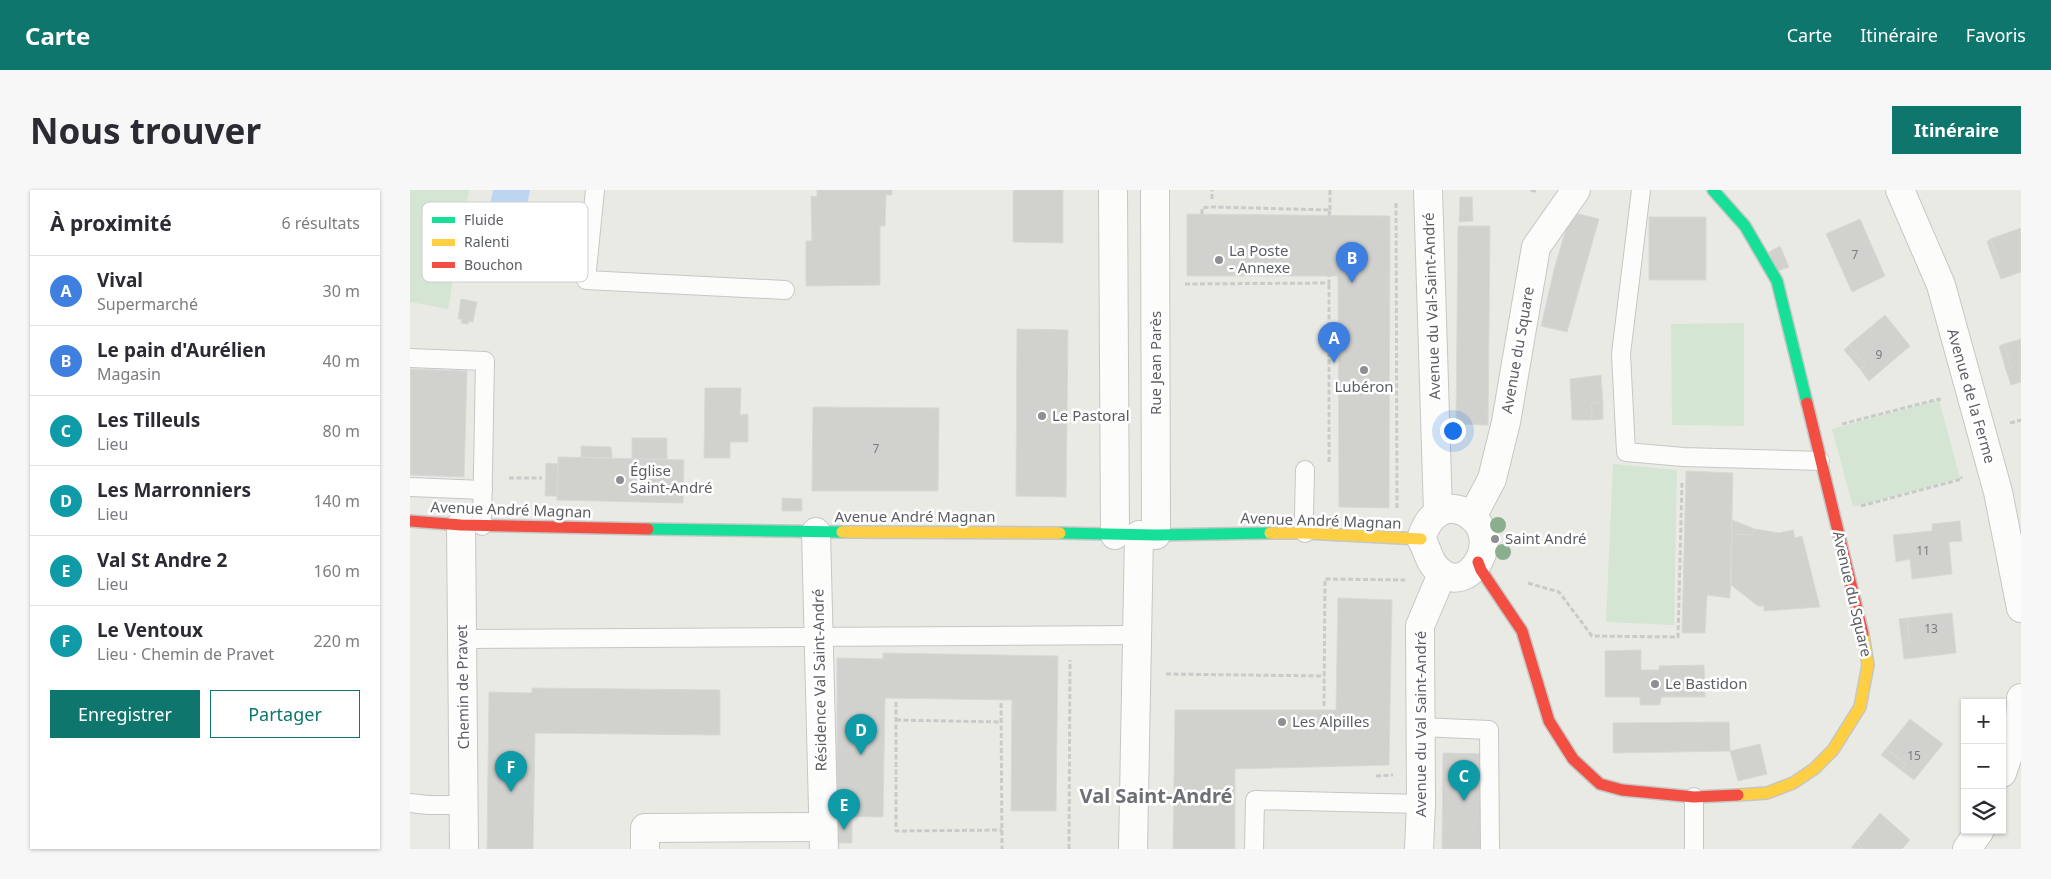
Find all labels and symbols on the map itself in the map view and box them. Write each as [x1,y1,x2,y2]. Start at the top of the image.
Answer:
legend [422,202,588,282]
text: Fluide [464,210,504,229]
street label: Avenue du Val-Saint-André [1418,212,1444,400]
text: Ralenti [464,232,509,251]
place label: La Poste - Annexe [1229,240,1290,277]
pin: B [1336,242,1368,283]
house number: 7 [1852,246,1859,263]
marker: La Poste - Annexe [1213,254,1225,266]
text: Bouchon [464,255,523,274]
street label: Avenue du Square [1496,285,1538,415]
street label: Rue Jean Parès [1145,311,1165,415]
pin: A [1318,322,1350,363]
street label: Avenue de la Ferme [1943,326,2001,465]
house number: 9 [1876,346,1883,363]
marker: Lubéron [1358,364,1370,376]
place label: Lubéron [1334,376,1394,396]
place label: Le Pastoral [1052,405,1130,425]
marker: Le Pastoral [1036,410,1048,422]
your location [1440,418,1466,444]
house number: 7 [873,440,880,457]
place label: Église Saint-André [630,460,712,497]
marker: Église Saint-André [614,474,626,486]
street label: Avenue André Magnan [430,496,592,522]
street label: Avenue André Magnan [834,506,996,526]
street label: Avenue André Magnan [1240,507,1402,533]
place label: Saint André [1505,528,1587,548]
street label: Avenue du Square [1829,529,1877,659]
marker: Saint André [1489,533,1501,545]
house number: 11 [1916,542,1930,559]
street label: Résidence Val Saint-André [807,588,831,772]
house number: 13 [1924,620,1938,637]
street label: Chemin de Pravet [451,624,473,750]
street label: Avenue du Val Saint-André [1410,631,1430,817]
place label: Le Bastidon [1665,673,1747,693]
marker: Le Bastidon [1649,678,1661,690]
place label: Les Alpilles [1292,711,1369,731]
pin: D [845,714,877,755]
marker: Les Alpilles [1276,716,1288,728]
house number: 15 [1907,747,1921,764]
pin: F [495,751,527,792]
pin: C [1448,760,1480,801]
district label: Val Saint-André [1080,782,1232,809]
pin: E [828,789,860,830]

